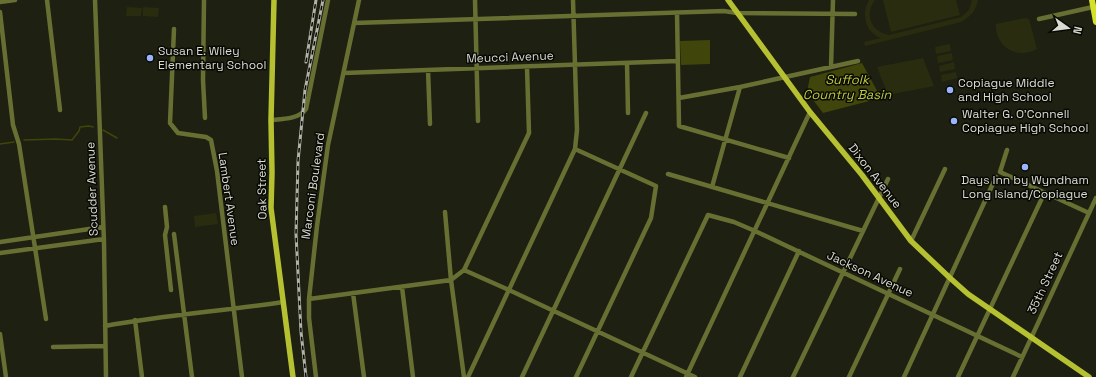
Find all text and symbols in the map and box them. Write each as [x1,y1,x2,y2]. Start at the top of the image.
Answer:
north arrow [1048,8,1088,48]
text: N [1070,25,1085,36]
place label: Susan E. Wiley Elementary School [158,43,266,73]
street label: Meucci Avenue [466,47,554,67]
marker: Susan E. Wiley Elementary School [145,53,155,63]
water label: Suffolk Country Basin [803,71,892,103]
place label: Copiague Middle and High School [958,75,1055,105]
marker: Copiague Middle and High School [945,85,955,95]
place label: Walter G. O'Connell Copiague High School [962,106,1088,136]
marker: Walter G. O'Connell Copiague High School [949,116,959,126]
street label: Marconi Boulevard [298,132,328,240]
street label: Dixon Avenue [845,140,905,212]
street label: Scudder Avenue [82,142,102,236]
street label: Lambert Avenue [215,151,243,247]
street label: Oak Street [253,158,271,220]
marker: Days Inn by Wyndham Long Island/Copiague [1020,162,1030,172]
place label: Days Inn by Wyndham Long Island/Copiague [961,172,1089,202]
street label: Jackson Avenue [824,247,916,301]
street label: 35th Street [1024,249,1066,317]

